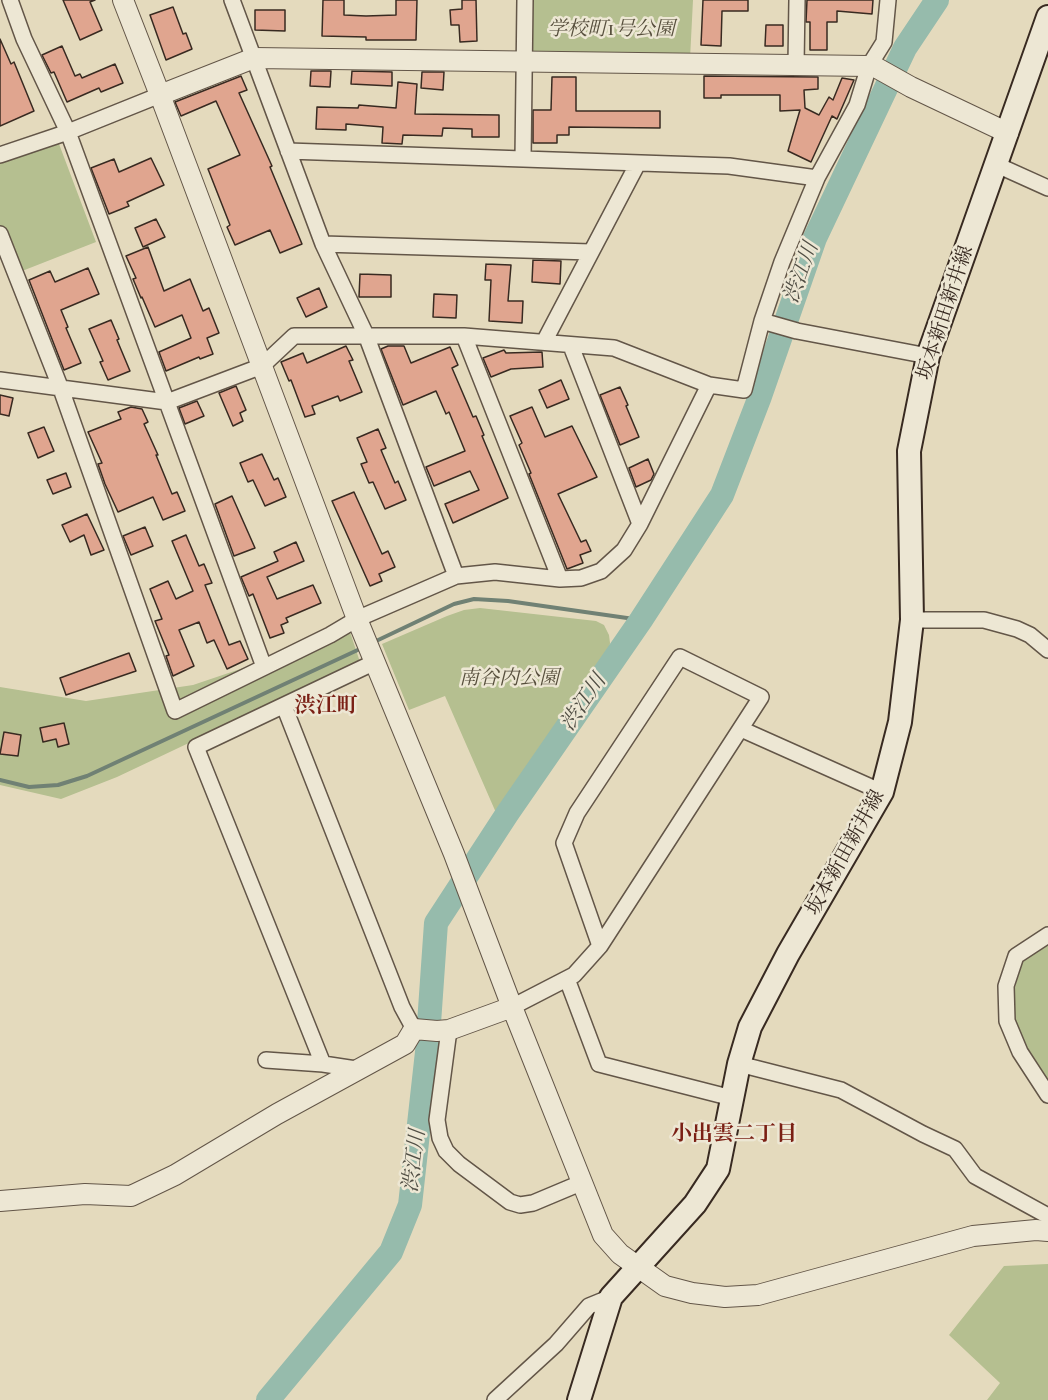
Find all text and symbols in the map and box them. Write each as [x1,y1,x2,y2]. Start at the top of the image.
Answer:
park label: 学校町1号公園 [547,18,675,42]
water label: 渋江川 [779,239,825,307]
street label: 坂本新田新井線 [913,243,979,383]
park label: 南谷内公園 [459,667,559,691]
water label: 渋江川 [556,670,612,736]
district label: 渋江町 [295,694,357,720]
street label: 坂本新田新井線 [802,786,890,920]
district label: 小出雲二丁目 [671,1122,797,1148]
water label: 渋江川 [399,1128,431,1194]

